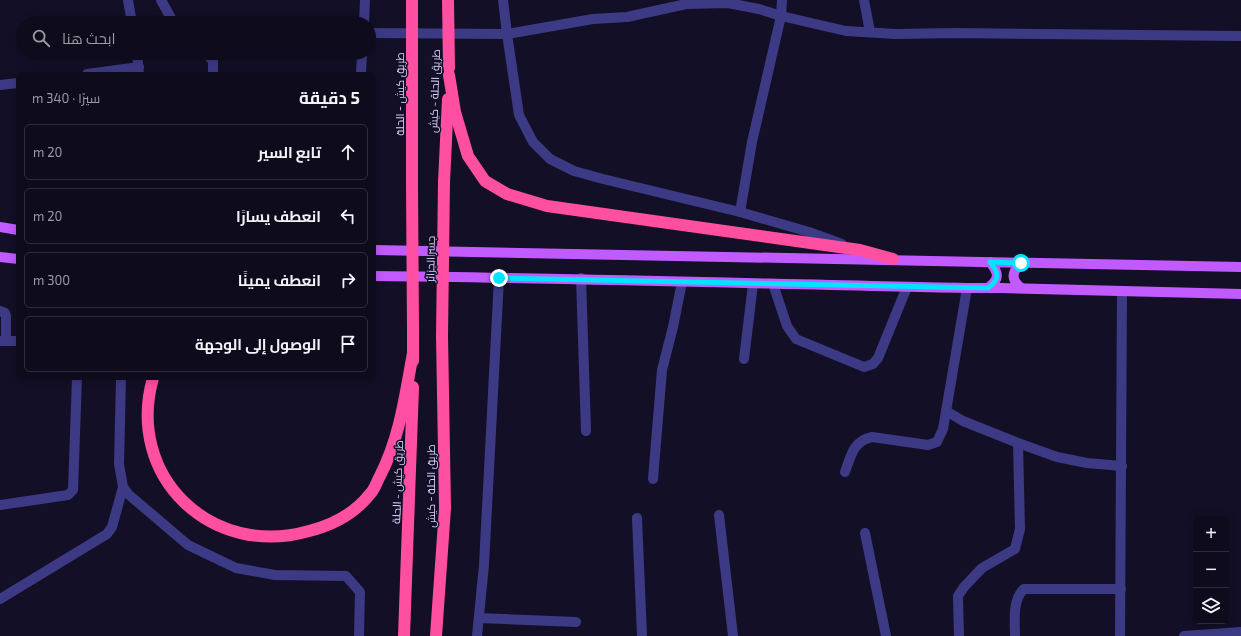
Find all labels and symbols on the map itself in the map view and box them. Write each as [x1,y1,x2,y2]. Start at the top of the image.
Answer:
street label: طريق الحلة - كيش [426,49,443,133]
street label: طريق كيش - الحلة [393,52,407,136]
street label: جسر الجزائر [423,236,438,283]
route start [1012,254,1030,272]
route end [490,269,508,287]
street label: طريق كيش - الحلة [389,440,406,524]
street label: طريق الحلة - كيش [424,444,438,528]

